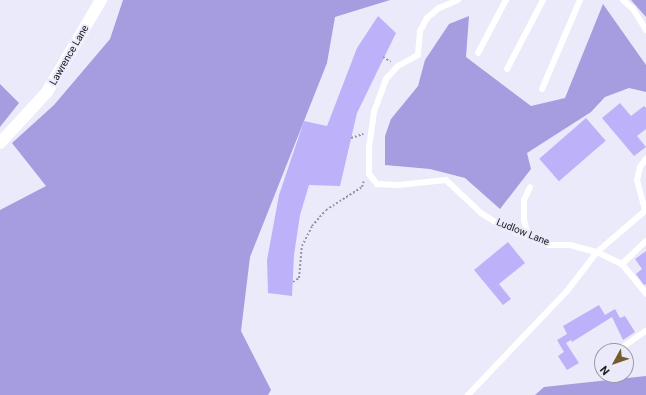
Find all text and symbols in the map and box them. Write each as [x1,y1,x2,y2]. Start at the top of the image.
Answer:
street label: Lawrence Lane [47,23,91,87]
street label: Ludlow Lane [495,216,551,248]
north arrow [594,343,634,383]
text: N [598,363,613,378]

